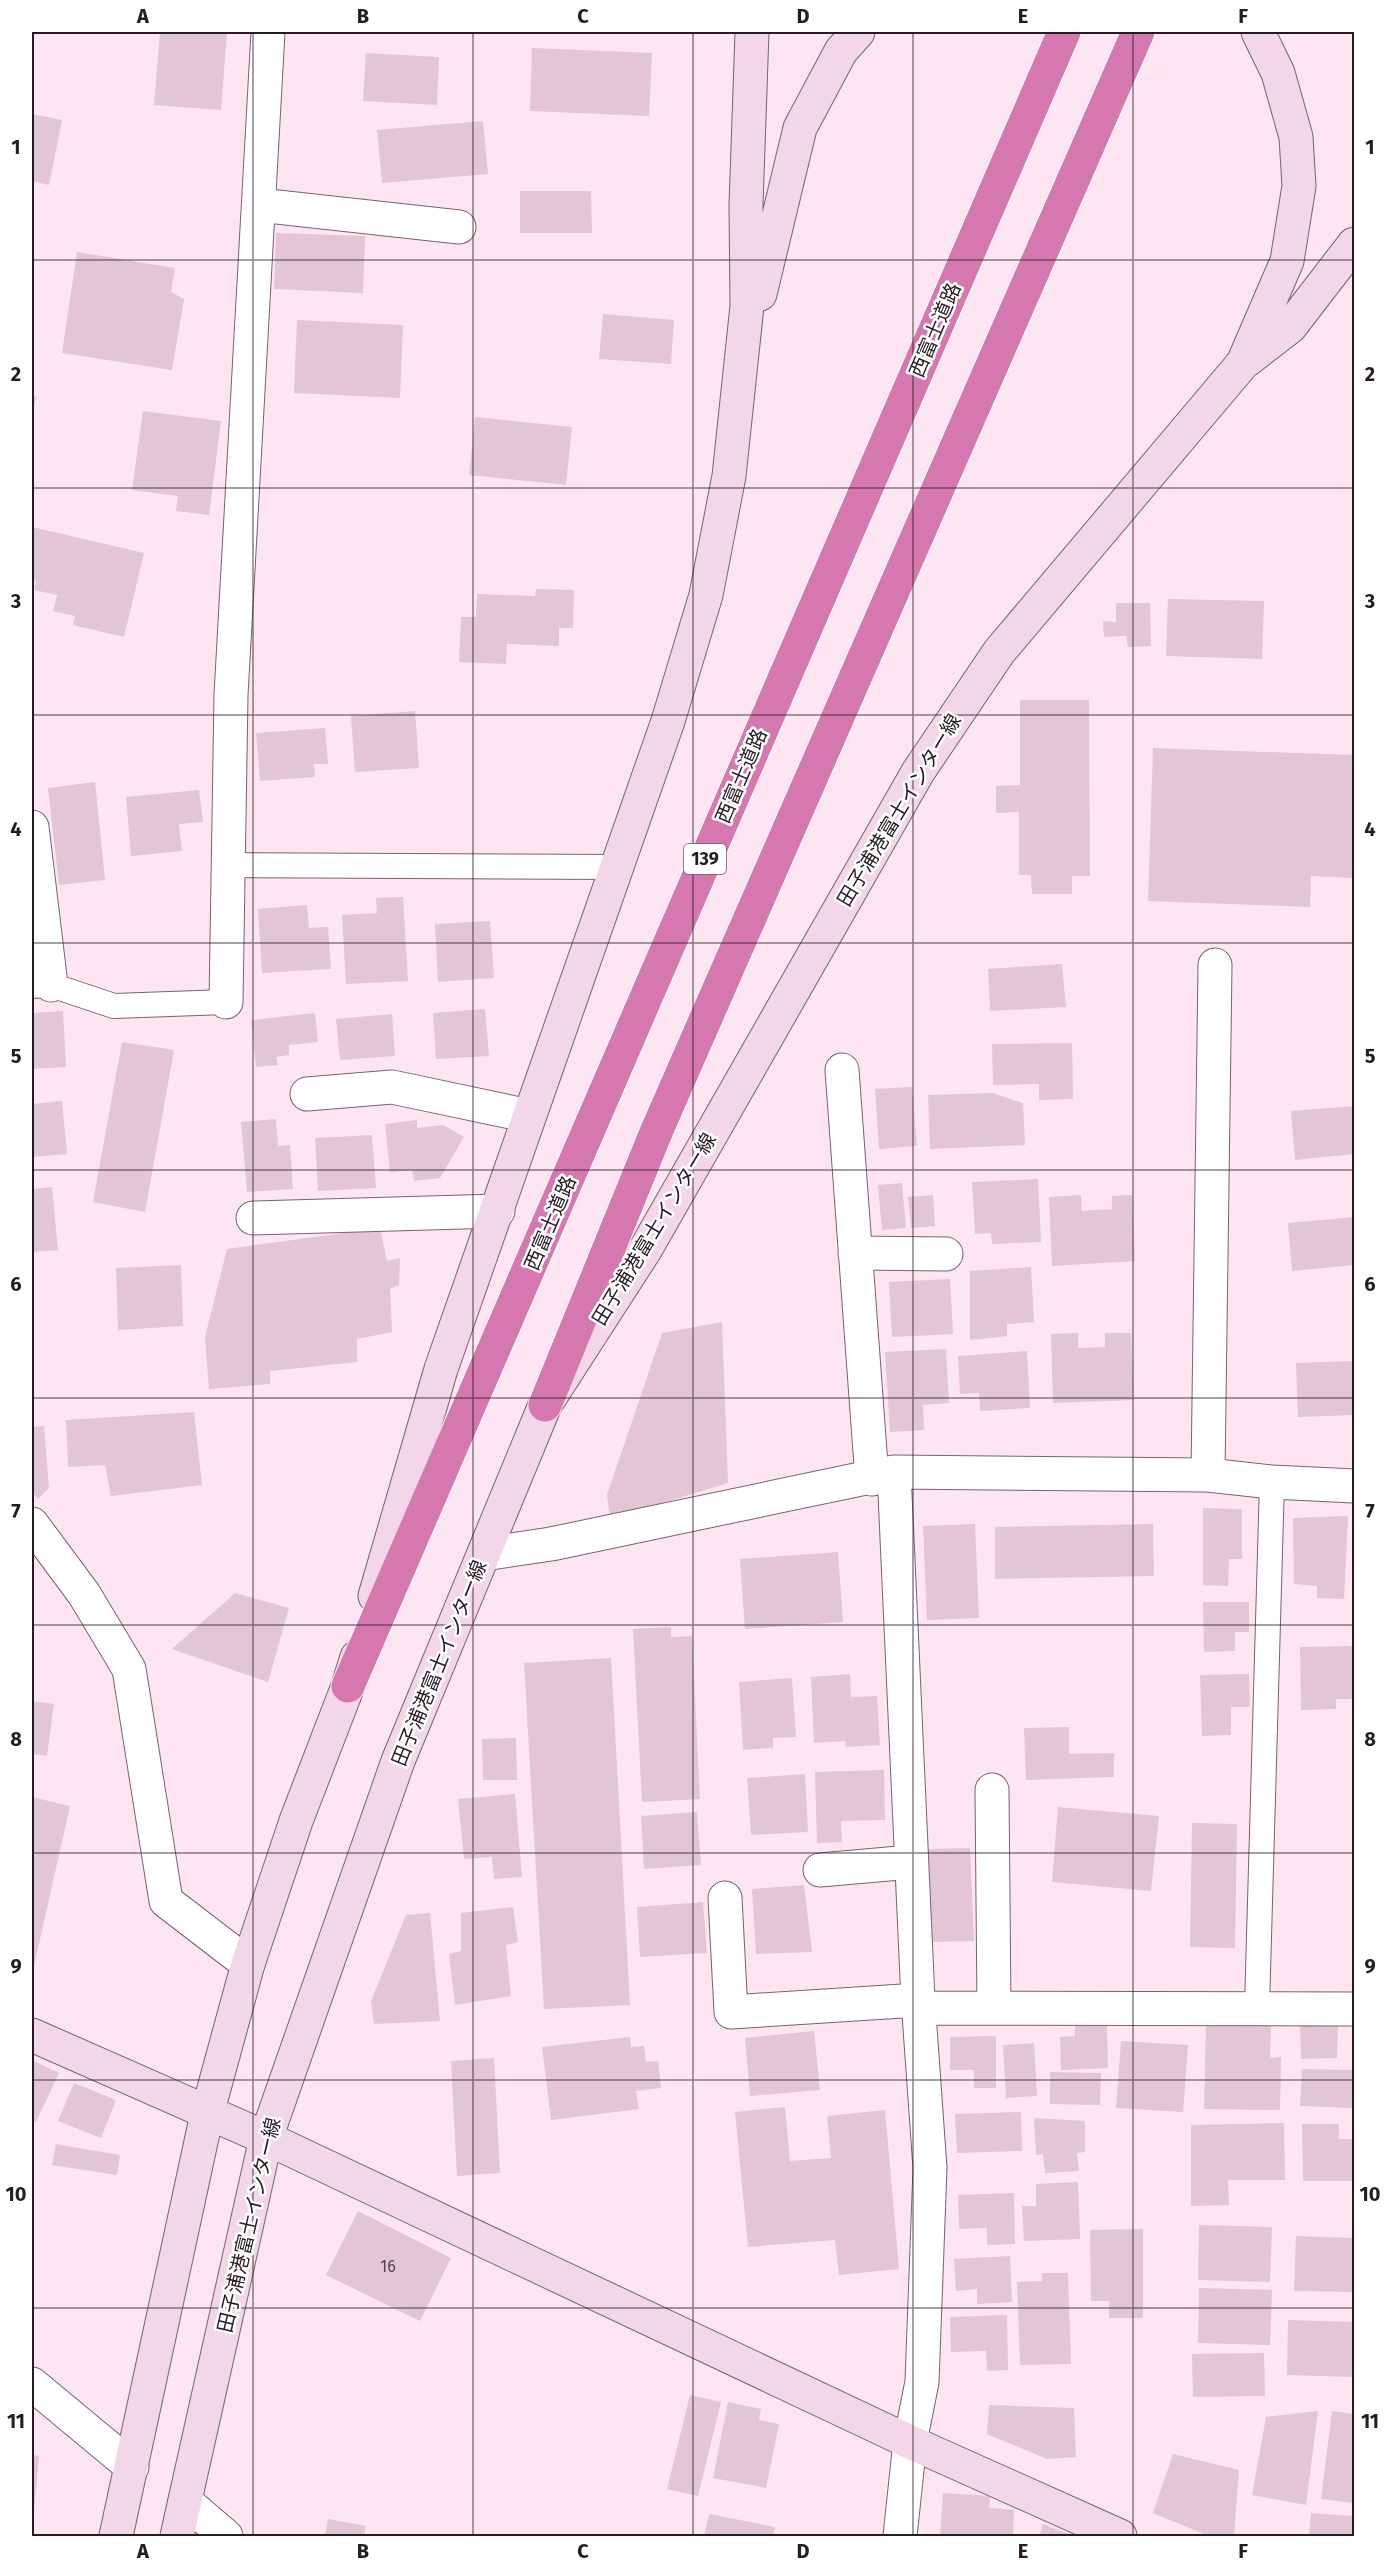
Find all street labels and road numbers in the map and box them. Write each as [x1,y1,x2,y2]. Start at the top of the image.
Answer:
street label: 西富士道路 [904,279,966,381]
street label: 田子浦港富士インター線 [832,710,966,910]
street label: 西富士道路 [710,725,772,827]
road number: 139 [684,844,726,874]
street label: 田子浦港富士インター線 [587,1129,721,1329]
street label: 西富士道路 [519,1172,581,1274]
street label: 田子浦港富士インター線 [387,1557,491,1769]
street label: 田子浦港富士インター線 [213,2115,285,2335]

